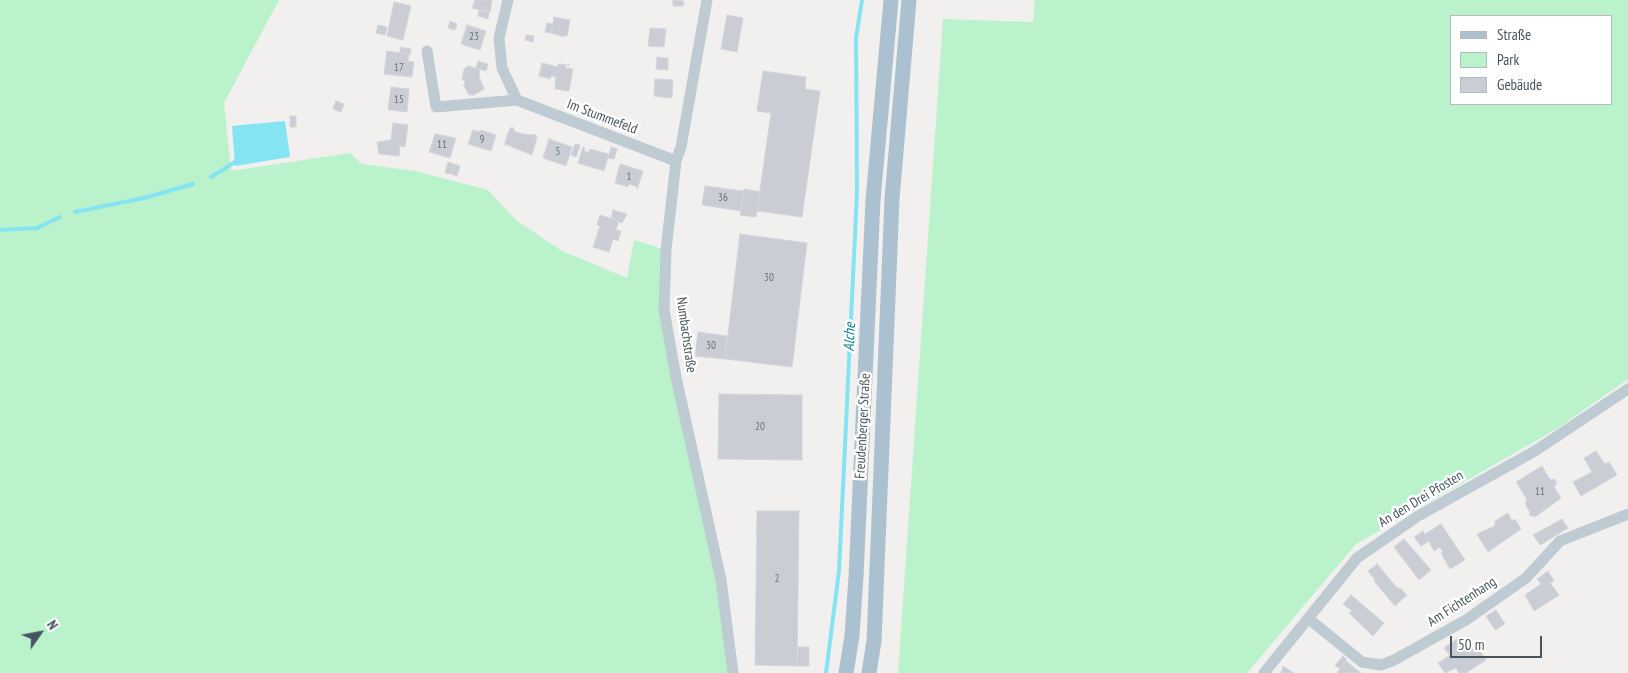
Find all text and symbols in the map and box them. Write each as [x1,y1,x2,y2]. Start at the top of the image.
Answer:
legend [1450,15,1613,105]
text: Straße [1497,25,1531,44]
house number: 23 [469,30,479,44]
text: Park [1497,50,1519,69]
house number: 17 [394,61,404,75]
text: Gebäude [1497,75,1542,94]
house number: 15 [394,93,404,107]
street label: Im Stummefeld [565,96,639,138]
house number: 9 [480,133,484,147]
house number: 11 [437,138,447,152]
house number: 5 [556,145,560,159]
house number: 1 [627,170,631,184]
house number: 36 [718,191,728,205]
house number: 30 [764,271,774,285]
street label: Numbachstraße [672,296,700,374]
water label: Alche [840,322,860,352]
house number: 30 [706,339,716,353]
street label: Freudenberger Straße [852,373,874,479]
house number: 20 [755,420,765,434]
street label: An den Drei Pfosten [1376,467,1466,531]
house number: 11 [1535,485,1545,499]
house number: 2 [775,572,779,586]
street label: Am Fichtenhang [1425,574,1499,630]
north arrow [15,608,65,658]
text: N [43,617,62,633]
scale bar [1453,626,1546,658]
text: 50 m [1458,635,1484,654]

